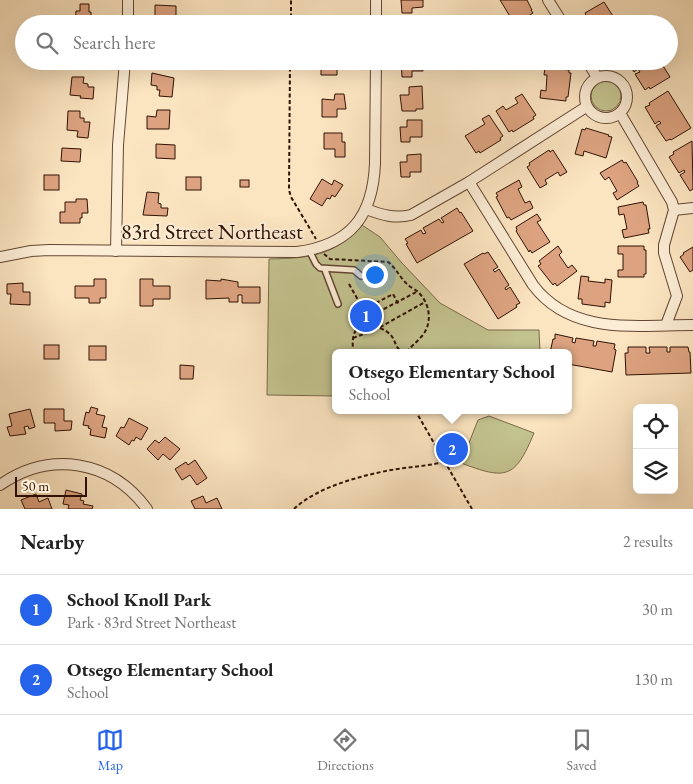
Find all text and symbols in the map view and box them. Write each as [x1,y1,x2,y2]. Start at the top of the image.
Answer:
search box [15,15,678,70]
icon: search [33,29,61,57]
text: Search here [73,30,155,55]
street label: 83rd Street Northeast [121,217,303,246]
your location [362,262,388,288]
pin: 1 [350,297,382,335]
popup [332,349,572,414]
text: Otsego Elementary School [349,359,555,384]
text: School [349,384,390,405]
map controls [633,404,678,494]
button: locate [633,404,678,449]
pin: 2 [436,430,468,468]
button: layers [633,449,678,494]
scale bar [15,474,88,497]
text: 50 m [22,477,49,495]
text: Nearby [20,528,84,555]
text: 2 results [623,531,673,552]
text: School Knoll Park [67,587,211,612]
text: 1 [32,599,40,620]
text: 30 m [642,599,673,620]
text: Park · 83rd Street Northeast [67,612,236,633]
text: Otsego Elementary School [67,657,273,682]
text: 2 [32,669,40,690]
text: 130 m [634,669,673,690]
text: School [67,682,109,703]
tab: Map [96,726,124,774]
tab: Directions [317,726,374,774]
tab: Saved [567,726,597,774]

